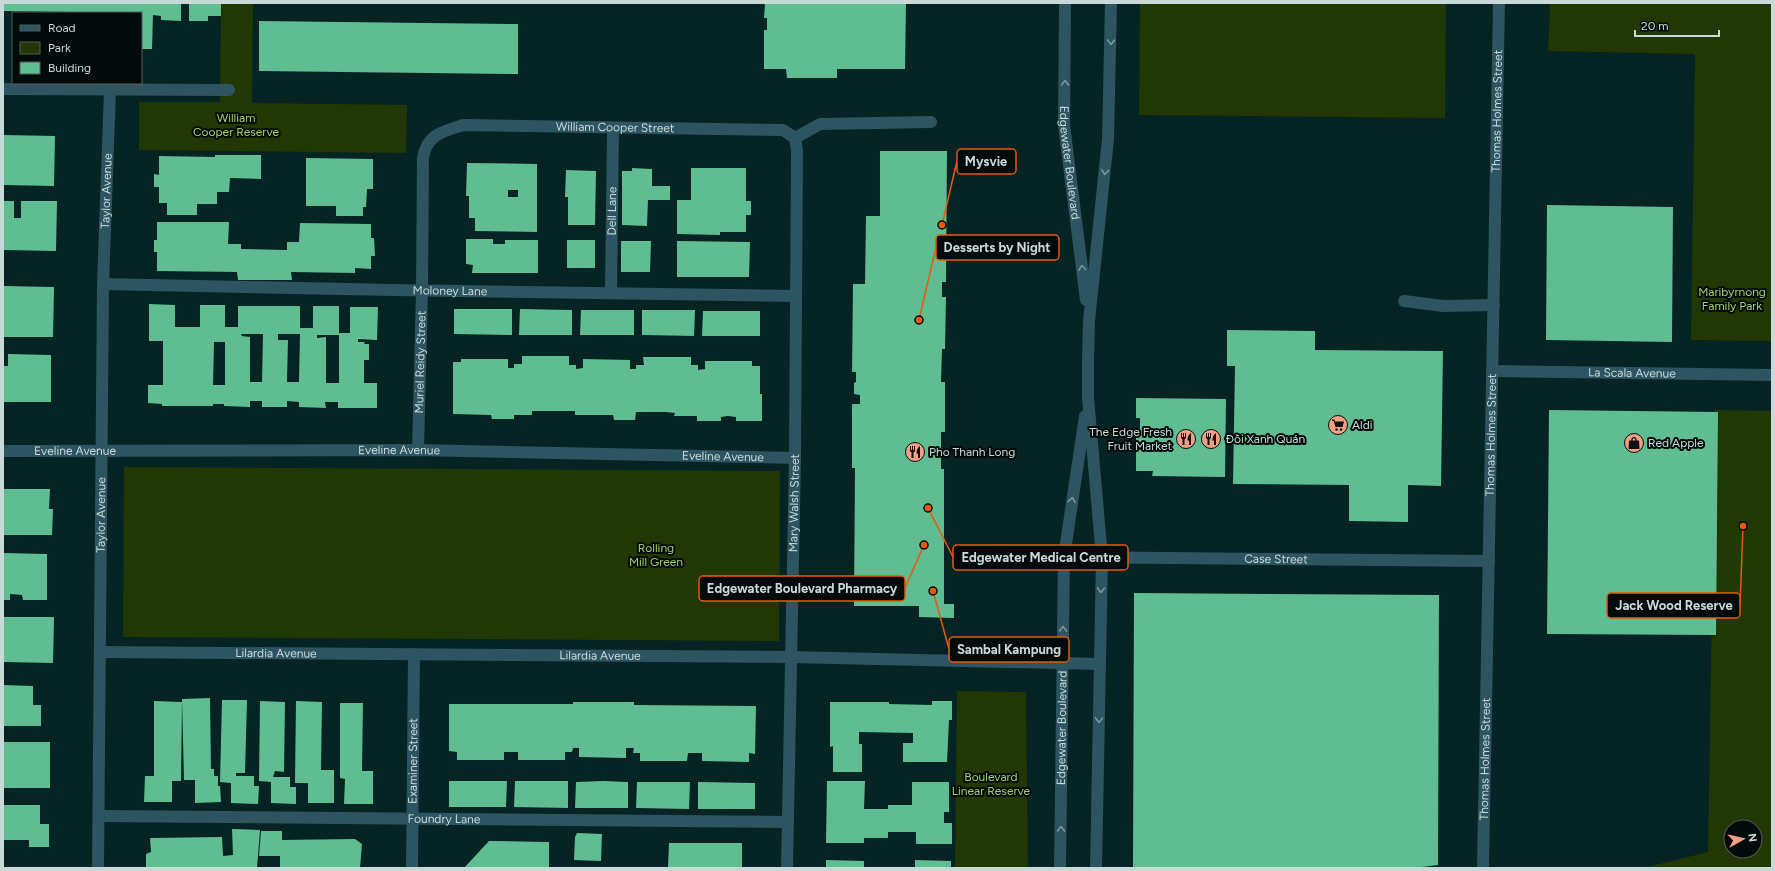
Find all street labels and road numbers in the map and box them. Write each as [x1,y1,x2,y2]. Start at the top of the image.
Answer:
street label: Thomas Holmes Street [1489,49,1505,173]
street label: Edgewater Boulevard [1057,106,1083,220]
street label: William Cooper Street [556,119,675,135]
street label: Taylor Avenue [98,153,115,229]
street label: Dell Lane [605,186,619,235]
street label: Moloney Lane [412,283,488,298]
street label: Muriel Reidy Street [412,310,429,414]
street label: La Scala Avenue [1588,365,1676,381]
street label: Thomas Holmes Street [1483,373,1499,497]
street label: Eveline Avenue [358,443,441,457]
street label: Eveline Avenue [34,444,116,458]
street label: Eveline Avenue [682,449,765,464]
street label: Mary Walsh Street [786,453,802,552]
street label: Taylor Avenue [94,477,108,553]
street label: Case Street [1244,552,1308,566]
street label: Lilardia Avenue [235,646,317,661]
street label: Lilardia Avenue [559,648,641,663]
street label: Edgewater Boulevard [1054,671,1070,785]
street label: Thomas Holmes Street [1477,697,1493,821]
street label: Examiner Street [406,718,420,804]
street label: Foundry Lane [407,812,481,826]

